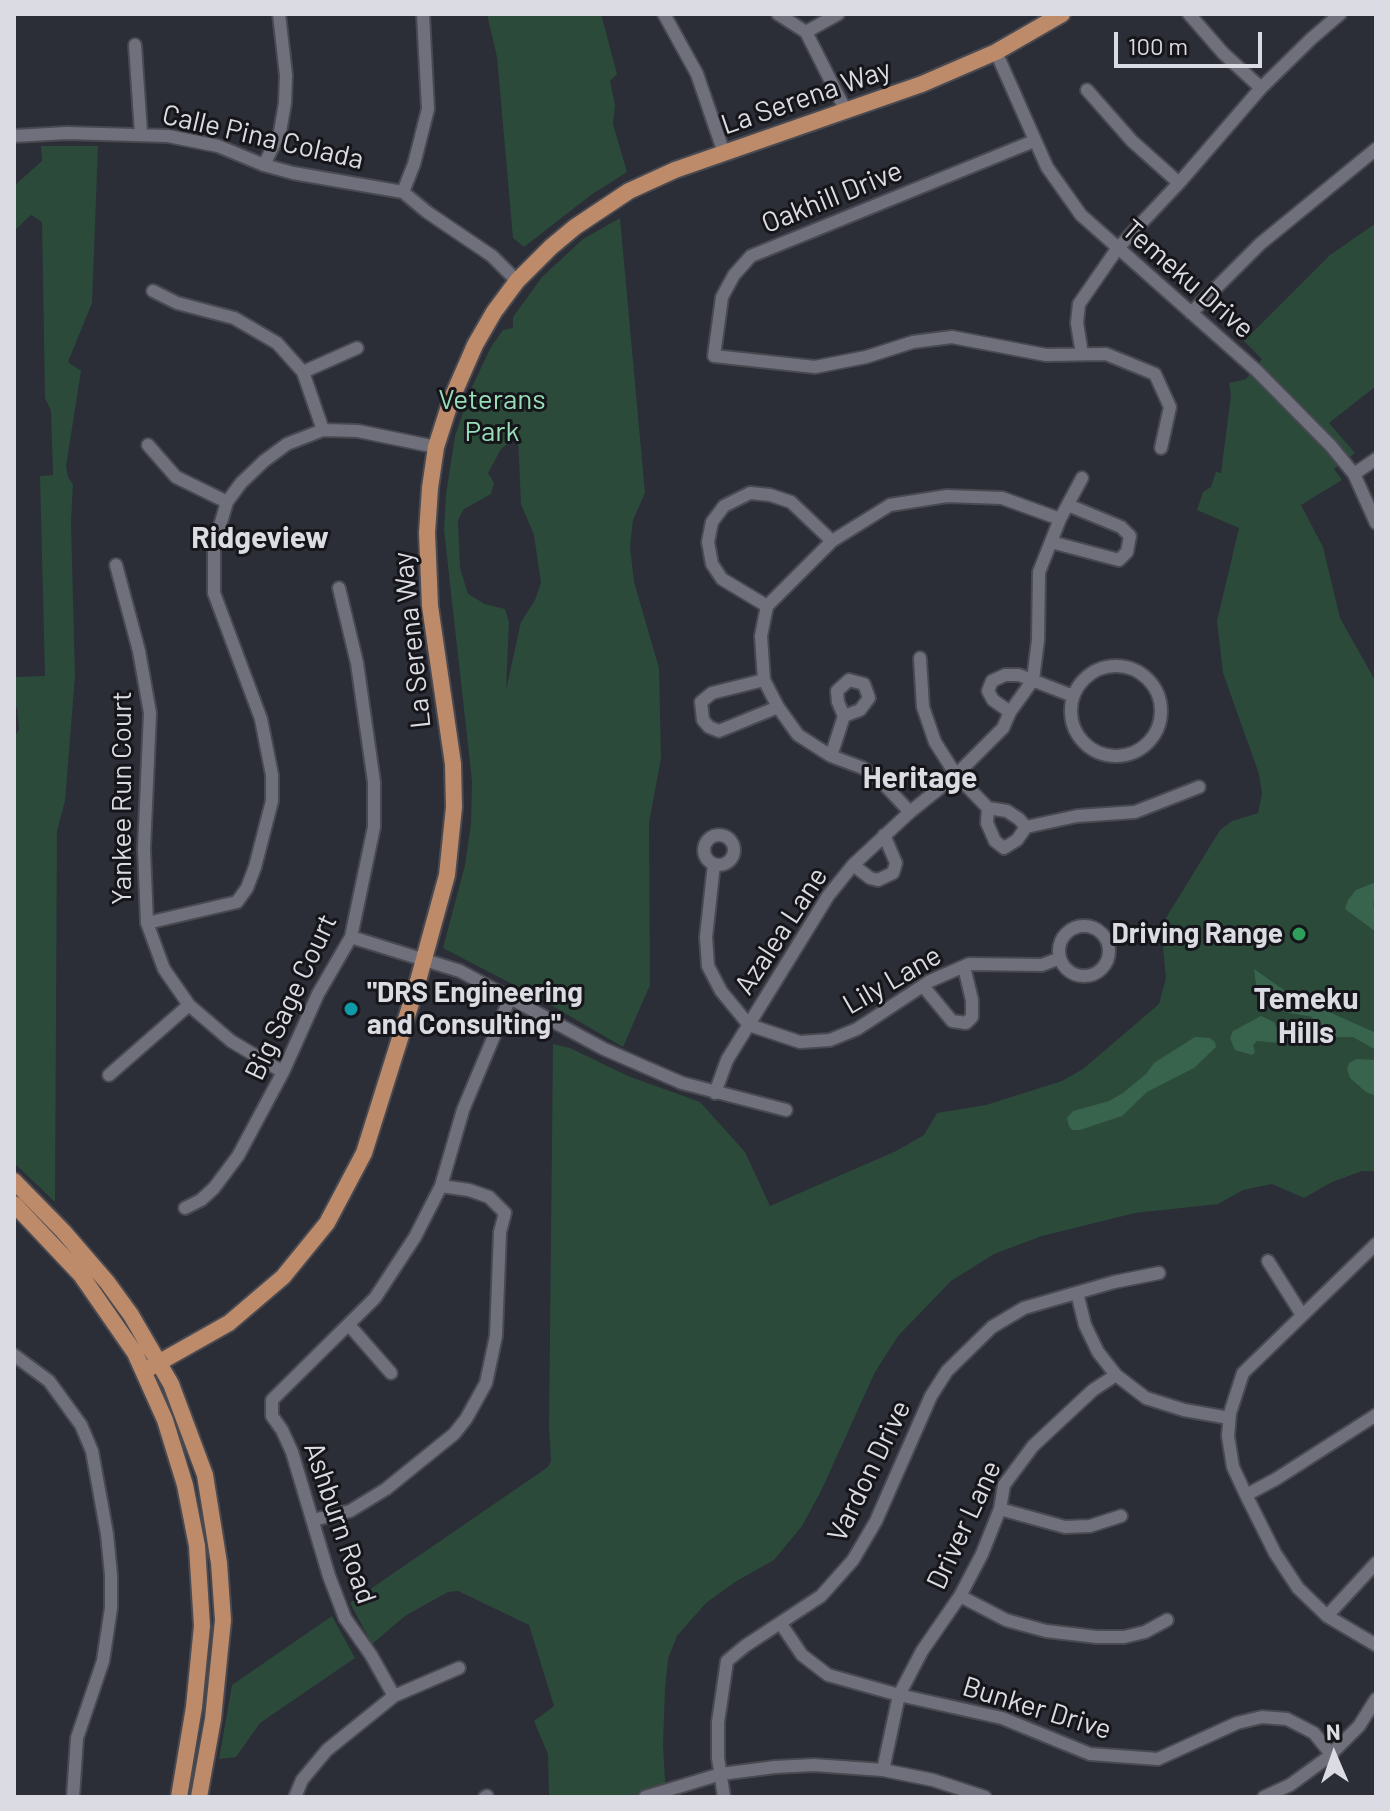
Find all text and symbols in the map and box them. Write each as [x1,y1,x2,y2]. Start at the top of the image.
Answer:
scale bar [1118,16,1266,66]
text: 100 m [1128,31,1188,60]
street label: La Serena Way [717,52,895,142]
street label: Calle Pina Colada [159,97,367,177]
street label: Oakhill Drive [757,154,907,240]
street label: Temeku Drive [1115,213,1261,345]
park label: Veterans Park [438,383,546,449]
district label: Ridgeview [191,520,329,556]
street label: La Serena Way [386,550,438,730]
street label: Yankee Run Court [105,691,139,905]
district label: Heritage [863,760,977,796]
street label: Azalea Lane [727,861,835,1001]
street label: Big Sage Court [238,909,344,1085]
place label: Driving Range [1112,917,1283,951]
marker: Driving Range [1290,925,1308,943]
street label: Lily Lane [837,938,947,1022]
place label: "DRS Engineering and Consulting" [367,976,583,1042]
district label: Temeku Hills [1253,981,1359,1052]
marker: "DRS Engineering and Consulting" [342,1000,360,1018]
street label: Vardon Drive [820,1395,918,1547]
street label: Ashburn Road [297,1438,383,1608]
street label: Driver Lane [920,1455,1008,1595]
street label: Bunker Drive [959,1669,1115,1747]
north arrow [1294,1715,1374,1795]
text: N [1325,1718,1341,1744]

